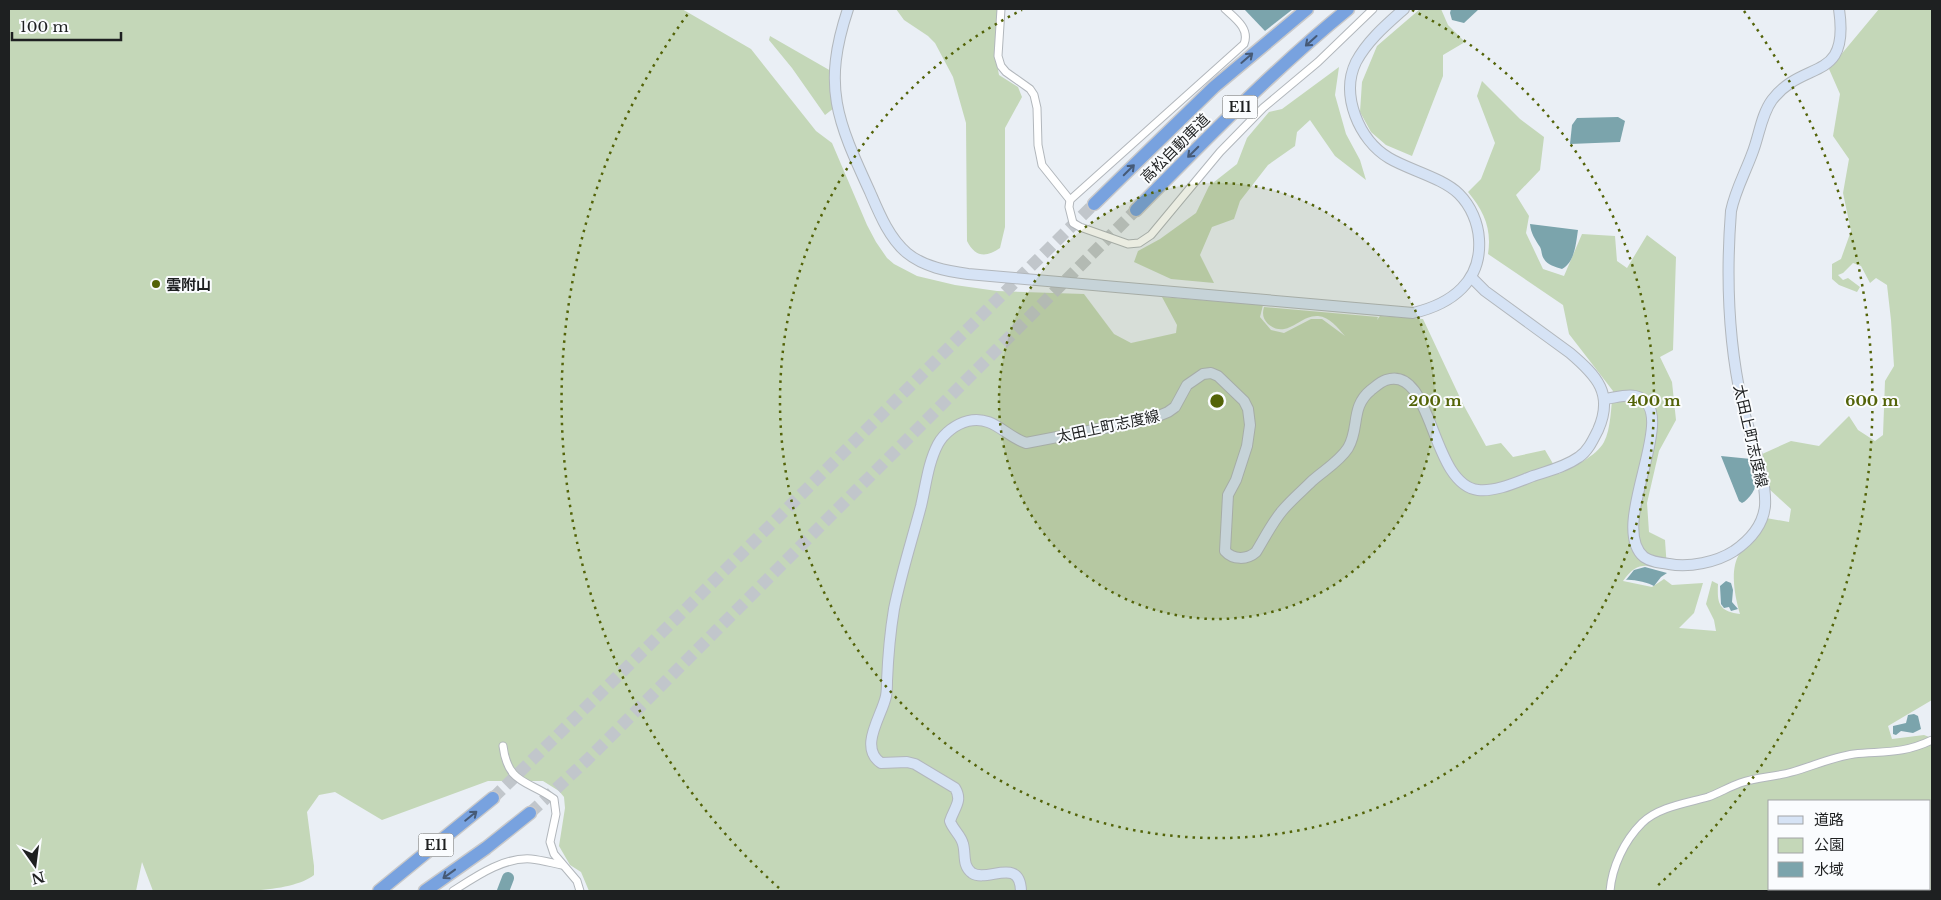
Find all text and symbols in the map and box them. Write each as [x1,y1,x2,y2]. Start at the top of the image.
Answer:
scale bar [12,10,121,42]
text: 100 m [20,17,69,36]
one-way arrow [1305,35,1318,47]
one-way arrow [1240,52,1253,64]
road number: E11 [1222,95,1258,118]
street label: 高松自動車道 [1136,109,1214,187]
one-way arrow [1187,146,1199,158]
one-way arrow [1123,164,1135,176]
place label: 雲附山 [166,275,211,294]
marker: 雲附山 [150,278,162,290]
street label: 太田上町志度線 [1730,383,1772,489]
text: 200 m [1409,391,1462,410]
text: 400 m [1627,391,1681,410]
text: 600 m [1845,391,1899,410]
centre of rings [1208,392,1226,410]
street label: 太田上町志度線 [1055,406,1161,446]
legend [1768,800,1931,890]
text: 道路 [1814,810,1844,829]
one-way arrow [464,811,477,822]
road number: E11 [418,834,454,856]
text: 公園 [1814,835,1844,854]
north arrow [10,840,60,890]
text: 水域 [1814,860,1844,879]
text: N [30,867,47,888]
one-way arrow [442,869,456,879]

